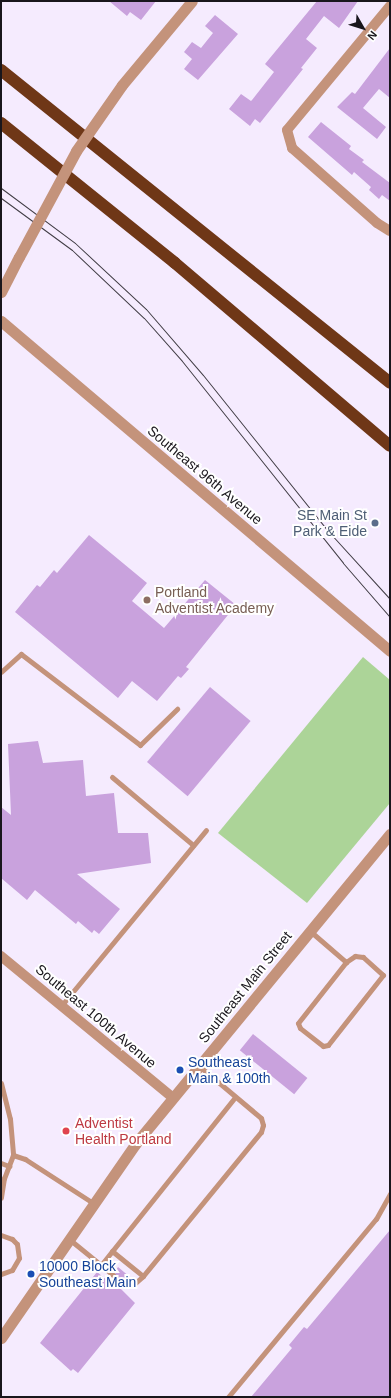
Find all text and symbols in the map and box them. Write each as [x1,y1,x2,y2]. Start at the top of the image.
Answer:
north arrow [343,8,383,48]
text: N [365,29,379,42]
street label: Southeast 96th Avenue [144,422,266,528]
place label: SE Main St Park & Eide [293,507,367,540]
marker: SE Main St Park & Eide [370,518,380,528]
place label: Portland Adventist Academy [155,584,275,616]
marker: Portland Adventist Academy [142,595,152,605]
street label: Southeast Main Street [195,928,295,1046]
street label: Southeast 100th Avenue [32,960,160,1072]
place label: Southeast Main & 100th [188,1054,270,1086]
marker: Southeast Main & 100th [175,1065,185,1075]
place label: Adventist Health Portland [75,1115,172,1148]
marker: Adventist Health Portland [60,1125,72,1137]
place label: 10000 Block Southeast Main [39,1258,136,1290]
marker: 10000 Block Southeast Main [26,1269,36,1279]

